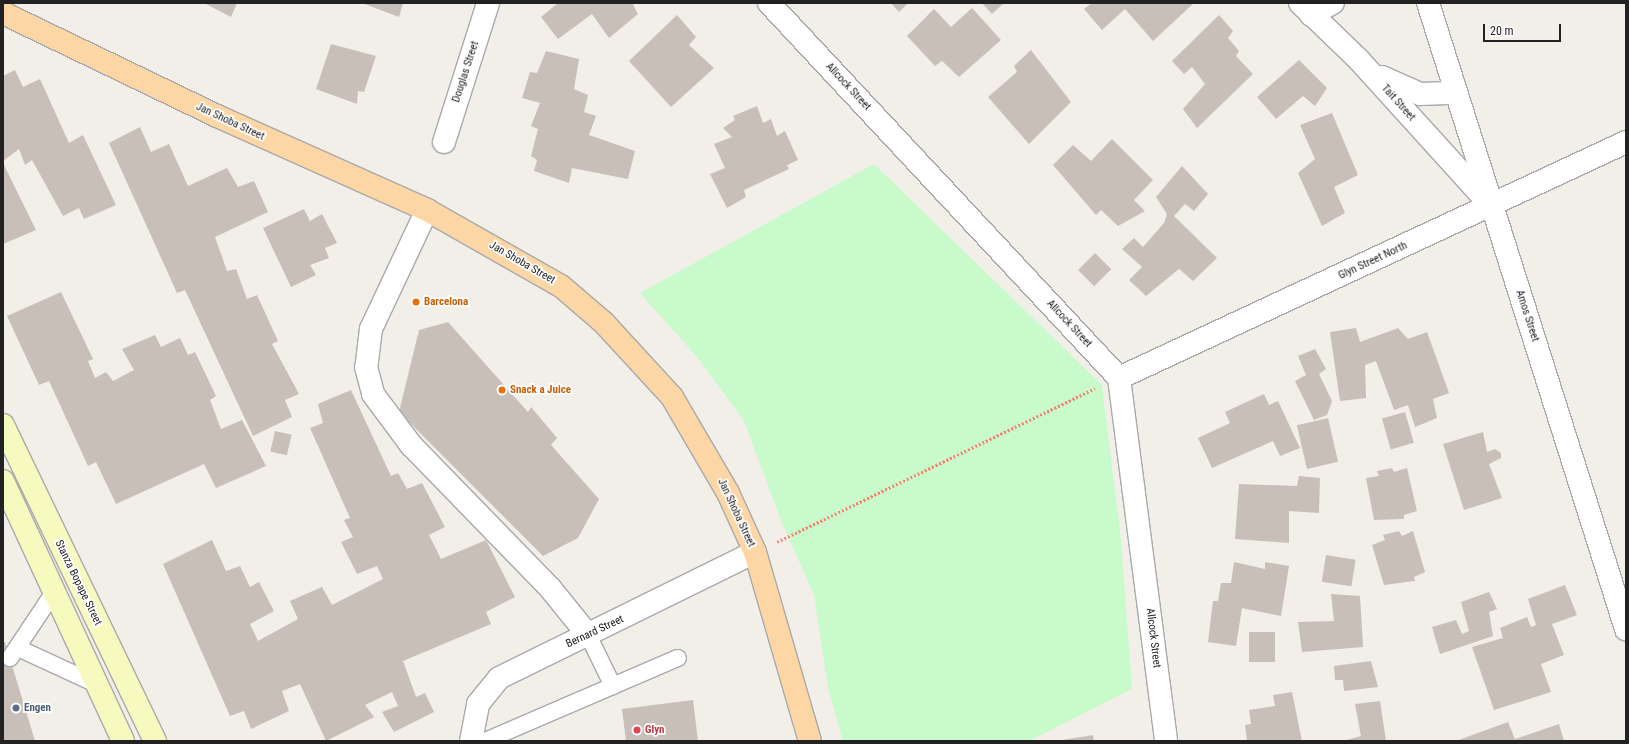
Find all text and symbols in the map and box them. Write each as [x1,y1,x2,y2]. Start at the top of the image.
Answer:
scale bar [1485,16,1563,42]
text: 20 m [1490,24,1514,38]
street label: Douglas Street [450,40,482,104]
street label: Allcock Street [823,60,873,114]
street label: Tait Street [1378,82,1418,124]
street label: Jan Shoba Street [194,100,266,144]
street label: Jan Shoba Street [487,239,557,287]
street label: Glyn Street North [1337,239,1409,283]
street label: Amos Street [1512,289,1542,343]
place label: Barcelona [424,295,468,309]
marker: Barcelona [411,297,421,307]
street label: Allcock Street [1044,297,1094,351]
place label: Snack a Juice [510,383,571,397]
marker: Snack a Juice [497,385,507,395]
street label: Jan Shoba Street [714,477,758,549]
street label: Stanza Bopape Street [52,538,104,628]
street label: Allcock Street [1143,607,1163,669]
street label: Bernard Street [564,613,626,651]
place label: Engen [24,701,51,715]
marker: Engen [11,703,21,713]
place label: Glyn [645,723,665,737]
marker: Glyn [632,725,642,735]

